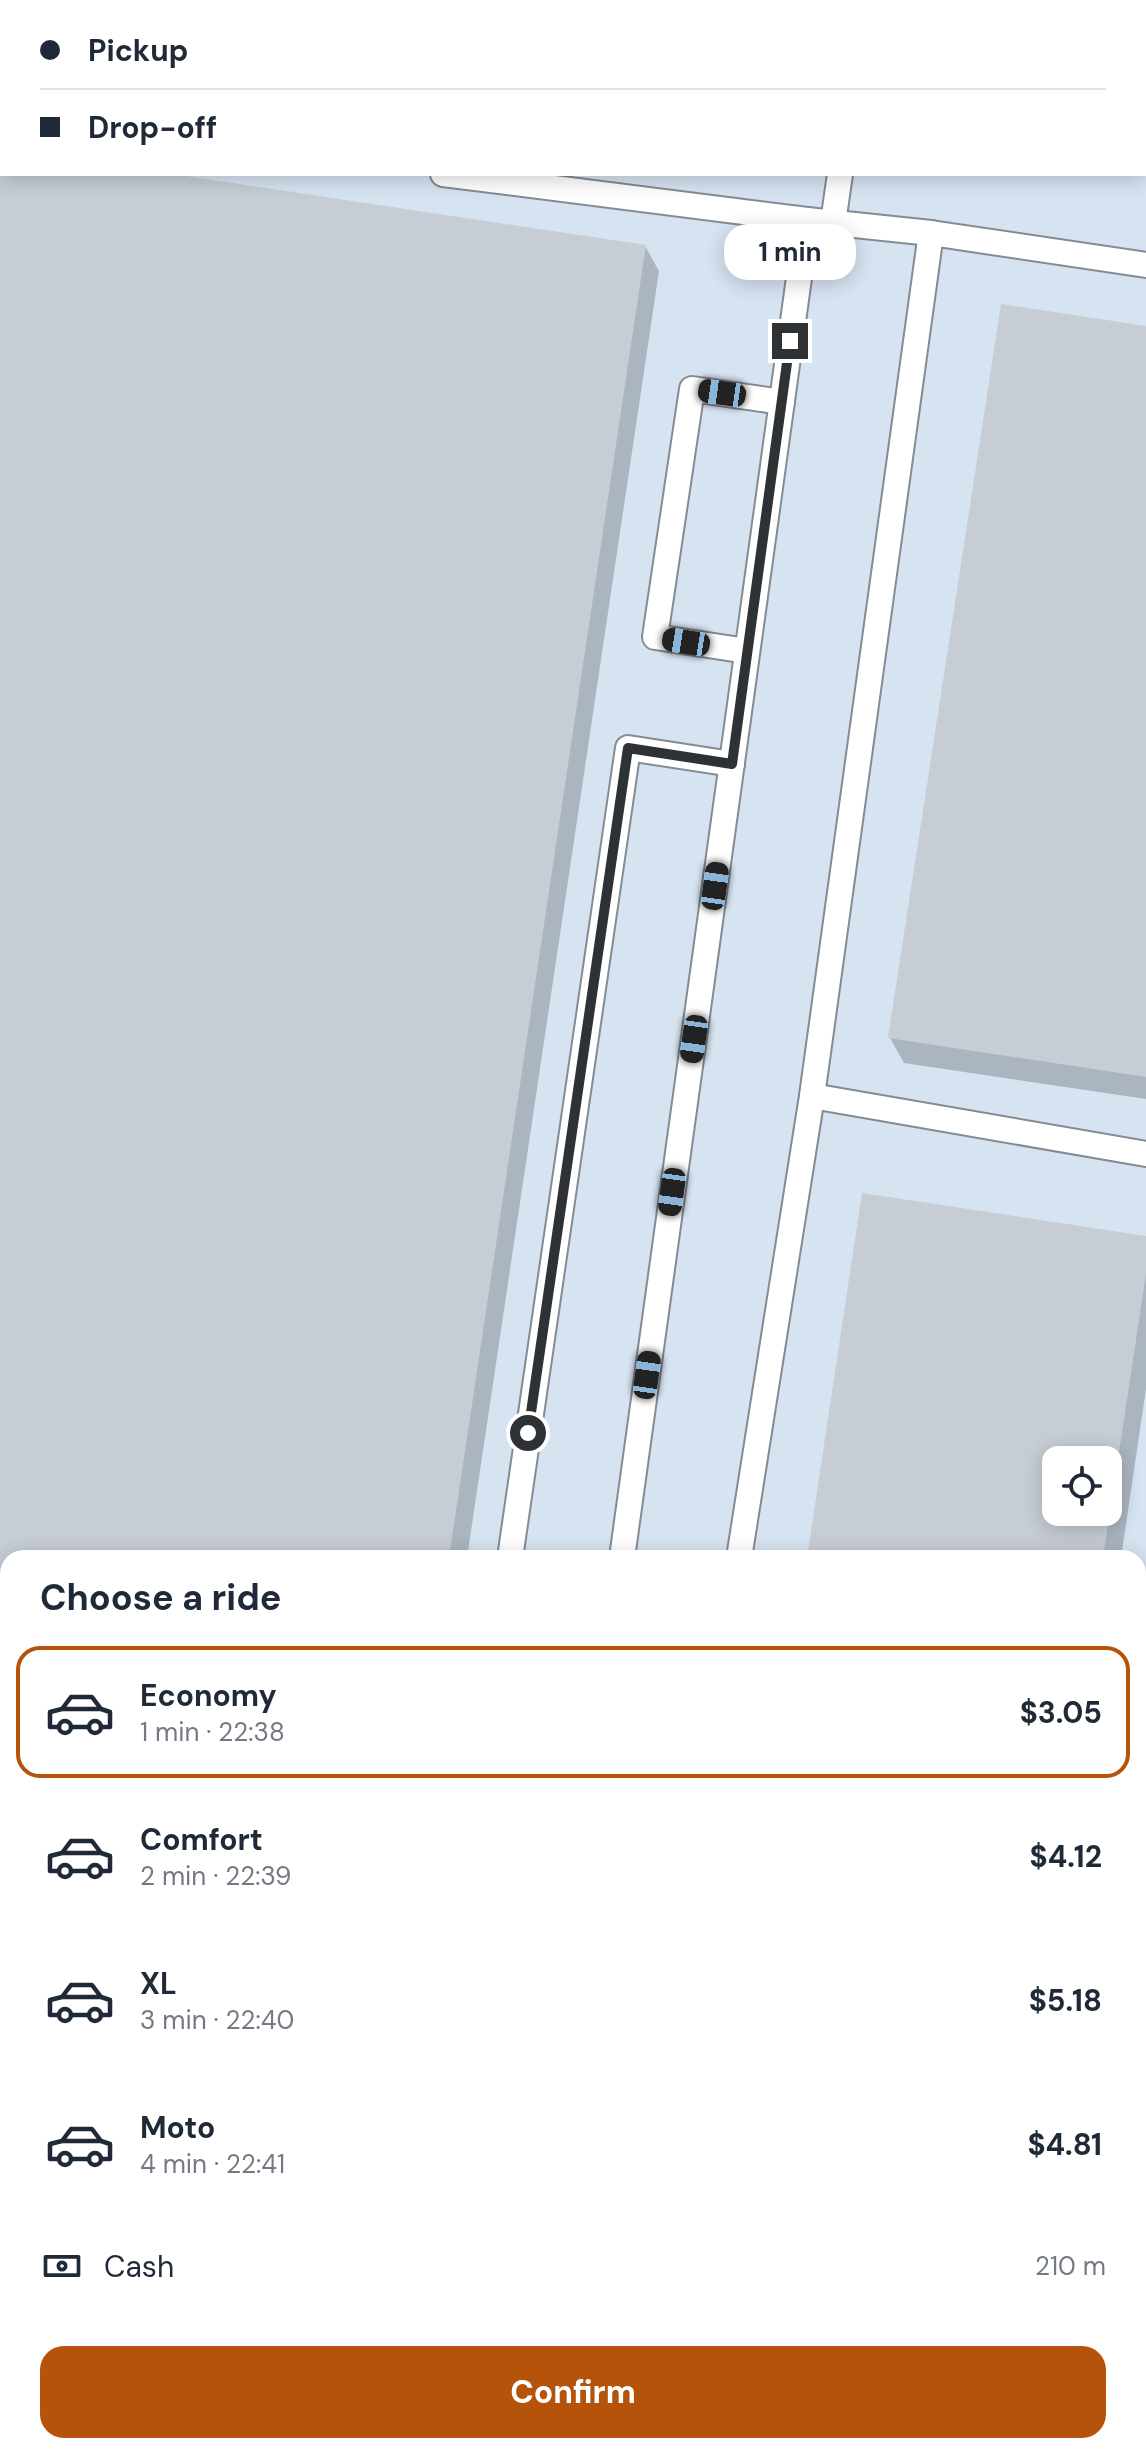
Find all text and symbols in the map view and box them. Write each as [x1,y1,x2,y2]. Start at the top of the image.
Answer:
text: Pickup [88,31,188,70]
text: Drop-off [88,108,217,147]
callout: 1 min [724,225,856,281]
text: 1 min [758,235,822,269]
route end [772,323,808,359]
car [697,378,747,408]
car [660,626,712,658]
car [700,861,730,911]
car [679,1014,709,1064]
car [657,1167,687,1217]
car [632,1350,662,1400]
route start [510,1415,546,1451]
map controls [1042,1446,1122,1526]
button: locate [1042,1446,1122,1526]
text: Choose a ride [40,1574,281,1621]
icon: car [44,1676,116,1748]
text: Economy [140,1676,277,1715]
text: $3.05 [1020,1693,1102,1732]
text: 1 min · 22:38 [140,1715,285,1749]
icon: car [44,1820,116,1892]
text: Comfort [140,1820,263,1859]
text: $4.12 [1030,1837,1102,1876]
text: 2 min · 22:39 [140,1859,291,1893]
icon: car [44,1964,116,2036]
text: XL [140,1964,177,2003]
text: $5.18 [1029,1981,1102,2020]
text: 3 min · 22:40 [140,2003,294,2037]
icon: car [44,2108,116,2180]
text: Moto [140,2108,215,2147]
text: $4.81 [1028,2125,1102,2164]
text: 4 min · 22:41 [140,2147,285,2181]
icon: cash [40,2244,84,2288]
text: Cash [104,2247,174,2286]
text: 210 m [1035,2249,1106,2283]
button: Confirm [40,2346,1106,2438]

